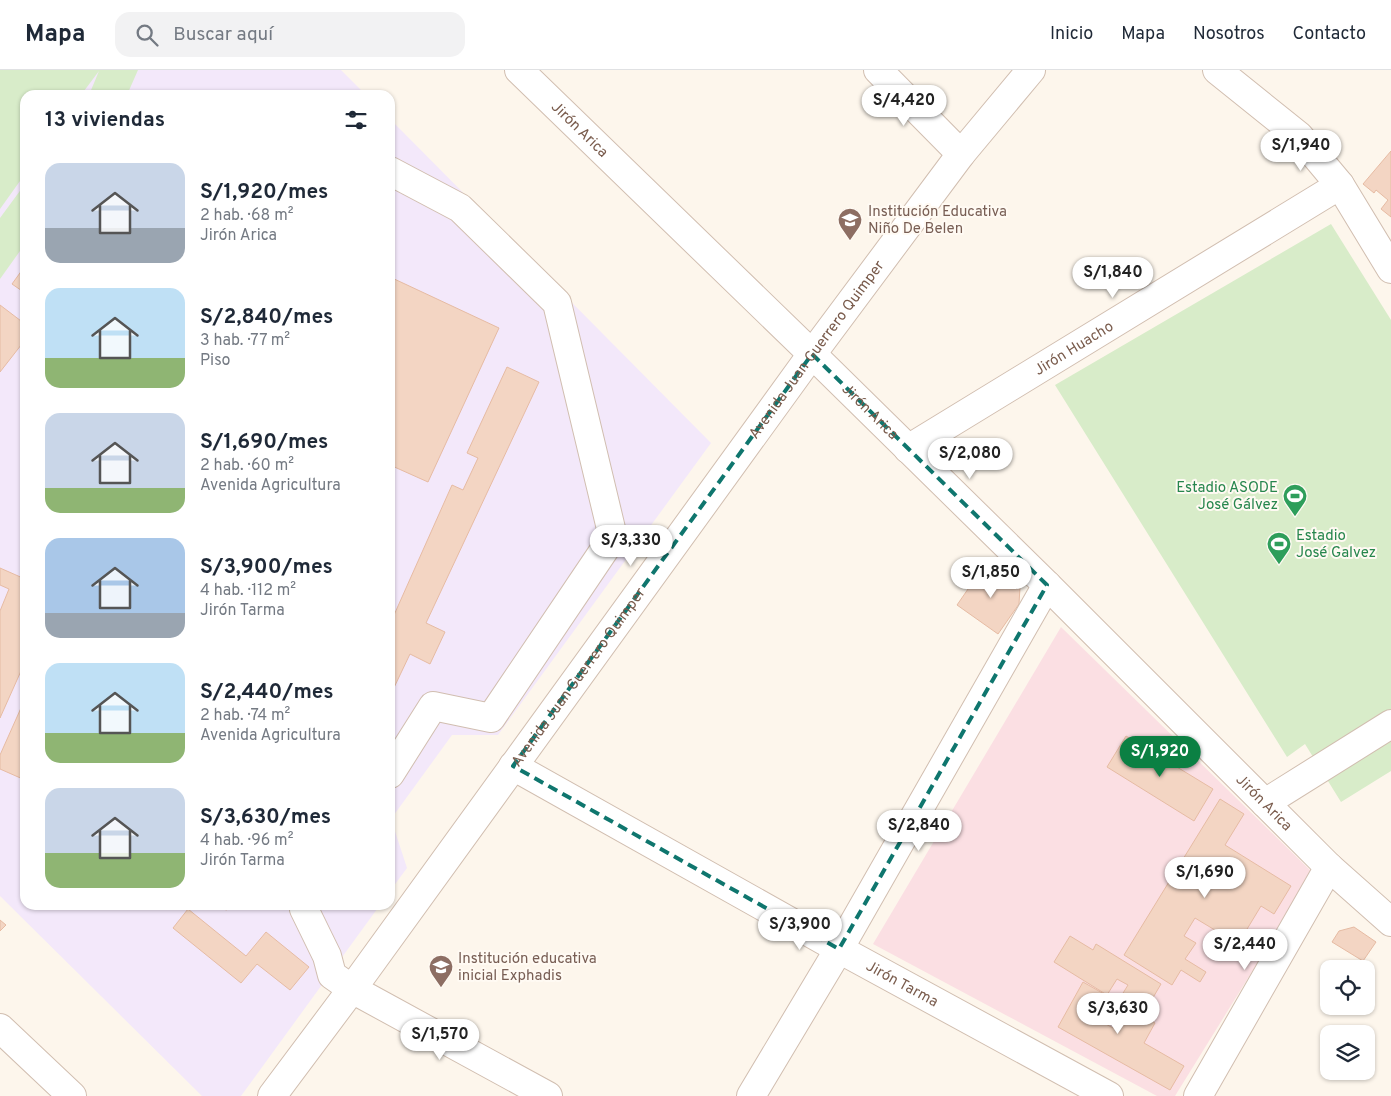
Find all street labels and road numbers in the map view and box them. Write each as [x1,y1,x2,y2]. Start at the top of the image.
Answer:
street label: Jirón Arica [546,98,612,162]
street label: Avenida Juan Guerrero Quimper [746,257,889,443]
street label: Jirón Huacho [1031,318,1117,381]
street label: Jirón Arica [837,380,902,445]
street label: Avenida Juan Guerrero Quimper [508,584,651,771]
street label: Jirón Arica [1231,771,1296,836]
street label: Jirón Tarma [862,957,941,1012]

